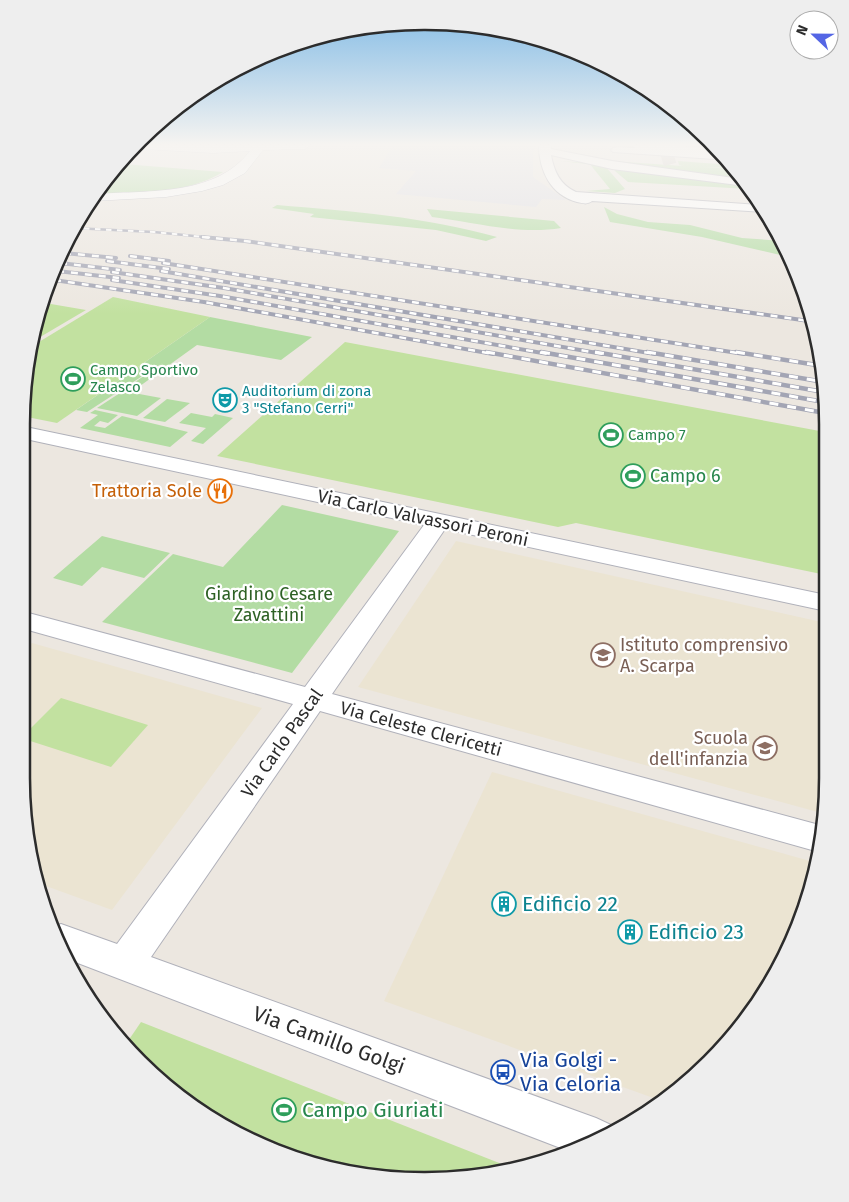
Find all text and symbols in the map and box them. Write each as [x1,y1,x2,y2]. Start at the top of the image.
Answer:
north arrow [789,10,839,60]
text: N [793,23,812,38]
place label: Campo Sportivo Zelasco [90,361,198,396]
sports icon: Campo Sportivo Zelasco [60,366,86,392]
place label: Auditorium di zona 3 "Stefano Cerri" [242,382,371,417]
theatre icon: Auditorium di zona 3 "Stefano Cerri" [212,387,238,413]
sports icon: Campo 7 [598,422,624,448]
place label: Campo 7 [628,426,686,444]
sports icon: Campo 6 [620,463,646,489]
place label: Campo 6 [650,465,721,487]
restaurant icon: Trattoria Sole [207,478,233,504]
place label: Trattoria Sole [92,480,202,502]
street label: Via Carlo Valvassori Peroni [315,485,531,551]
park label: Giardino Cesare Zavattini [205,583,333,626]
place label: Istituto comprensivo A. Scarpa [620,634,788,677]
school or university icon: Istituto comprensivo A. Scarpa [590,642,616,668]
street label: Via Carlo Pascal [236,684,328,802]
street label: Via Celeste Clericetti [338,697,504,761]
place label: Scuola dell'infanzia [649,727,748,770]
school or university icon: Scuola dell'infanzia [752,735,778,761]
building icon: Edificio 22 [491,891,517,917]
place label: Edificio 22 [522,891,618,917]
building icon: Edificio 23 [617,919,643,945]
place label: Edificio 23 [648,919,744,945]
street label: Via Camillo Golgi [249,1000,409,1080]
place label: Via Golgi - Via Celoria [520,1047,621,1097]
bus stop icon: Via Golgi - Via Celoria [490,1059,516,1085]
sports icon: Campo Giuriati [271,1097,297,1123]
place label: Campo Giuriati [302,1097,444,1123]

